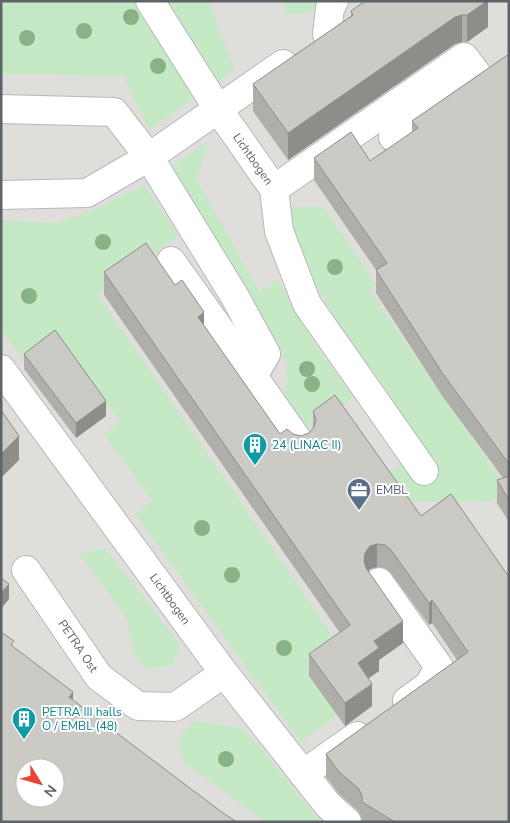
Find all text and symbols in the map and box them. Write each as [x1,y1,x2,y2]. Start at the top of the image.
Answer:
street label: Lichtbogen [229,130,277,188]
building icon: 24 (LINAC II) [242,432,268,466]
place label: 24 (LINAC II) [272,437,341,453]
office icon: EMBL [346,477,372,511]
place label: EMBL [376,482,408,498]
street label: Lichtbogen [146,570,194,628]
street label: PETRA Ost [54,616,102,676]
place label: PETRA III halls O / EMBL (48) [42,704,122,734]
building icon: PETRA III halls O / EMBL (48) [11,706,37,740]
north arrow [15,758,65,808]
text: N [39,781,61,800]

